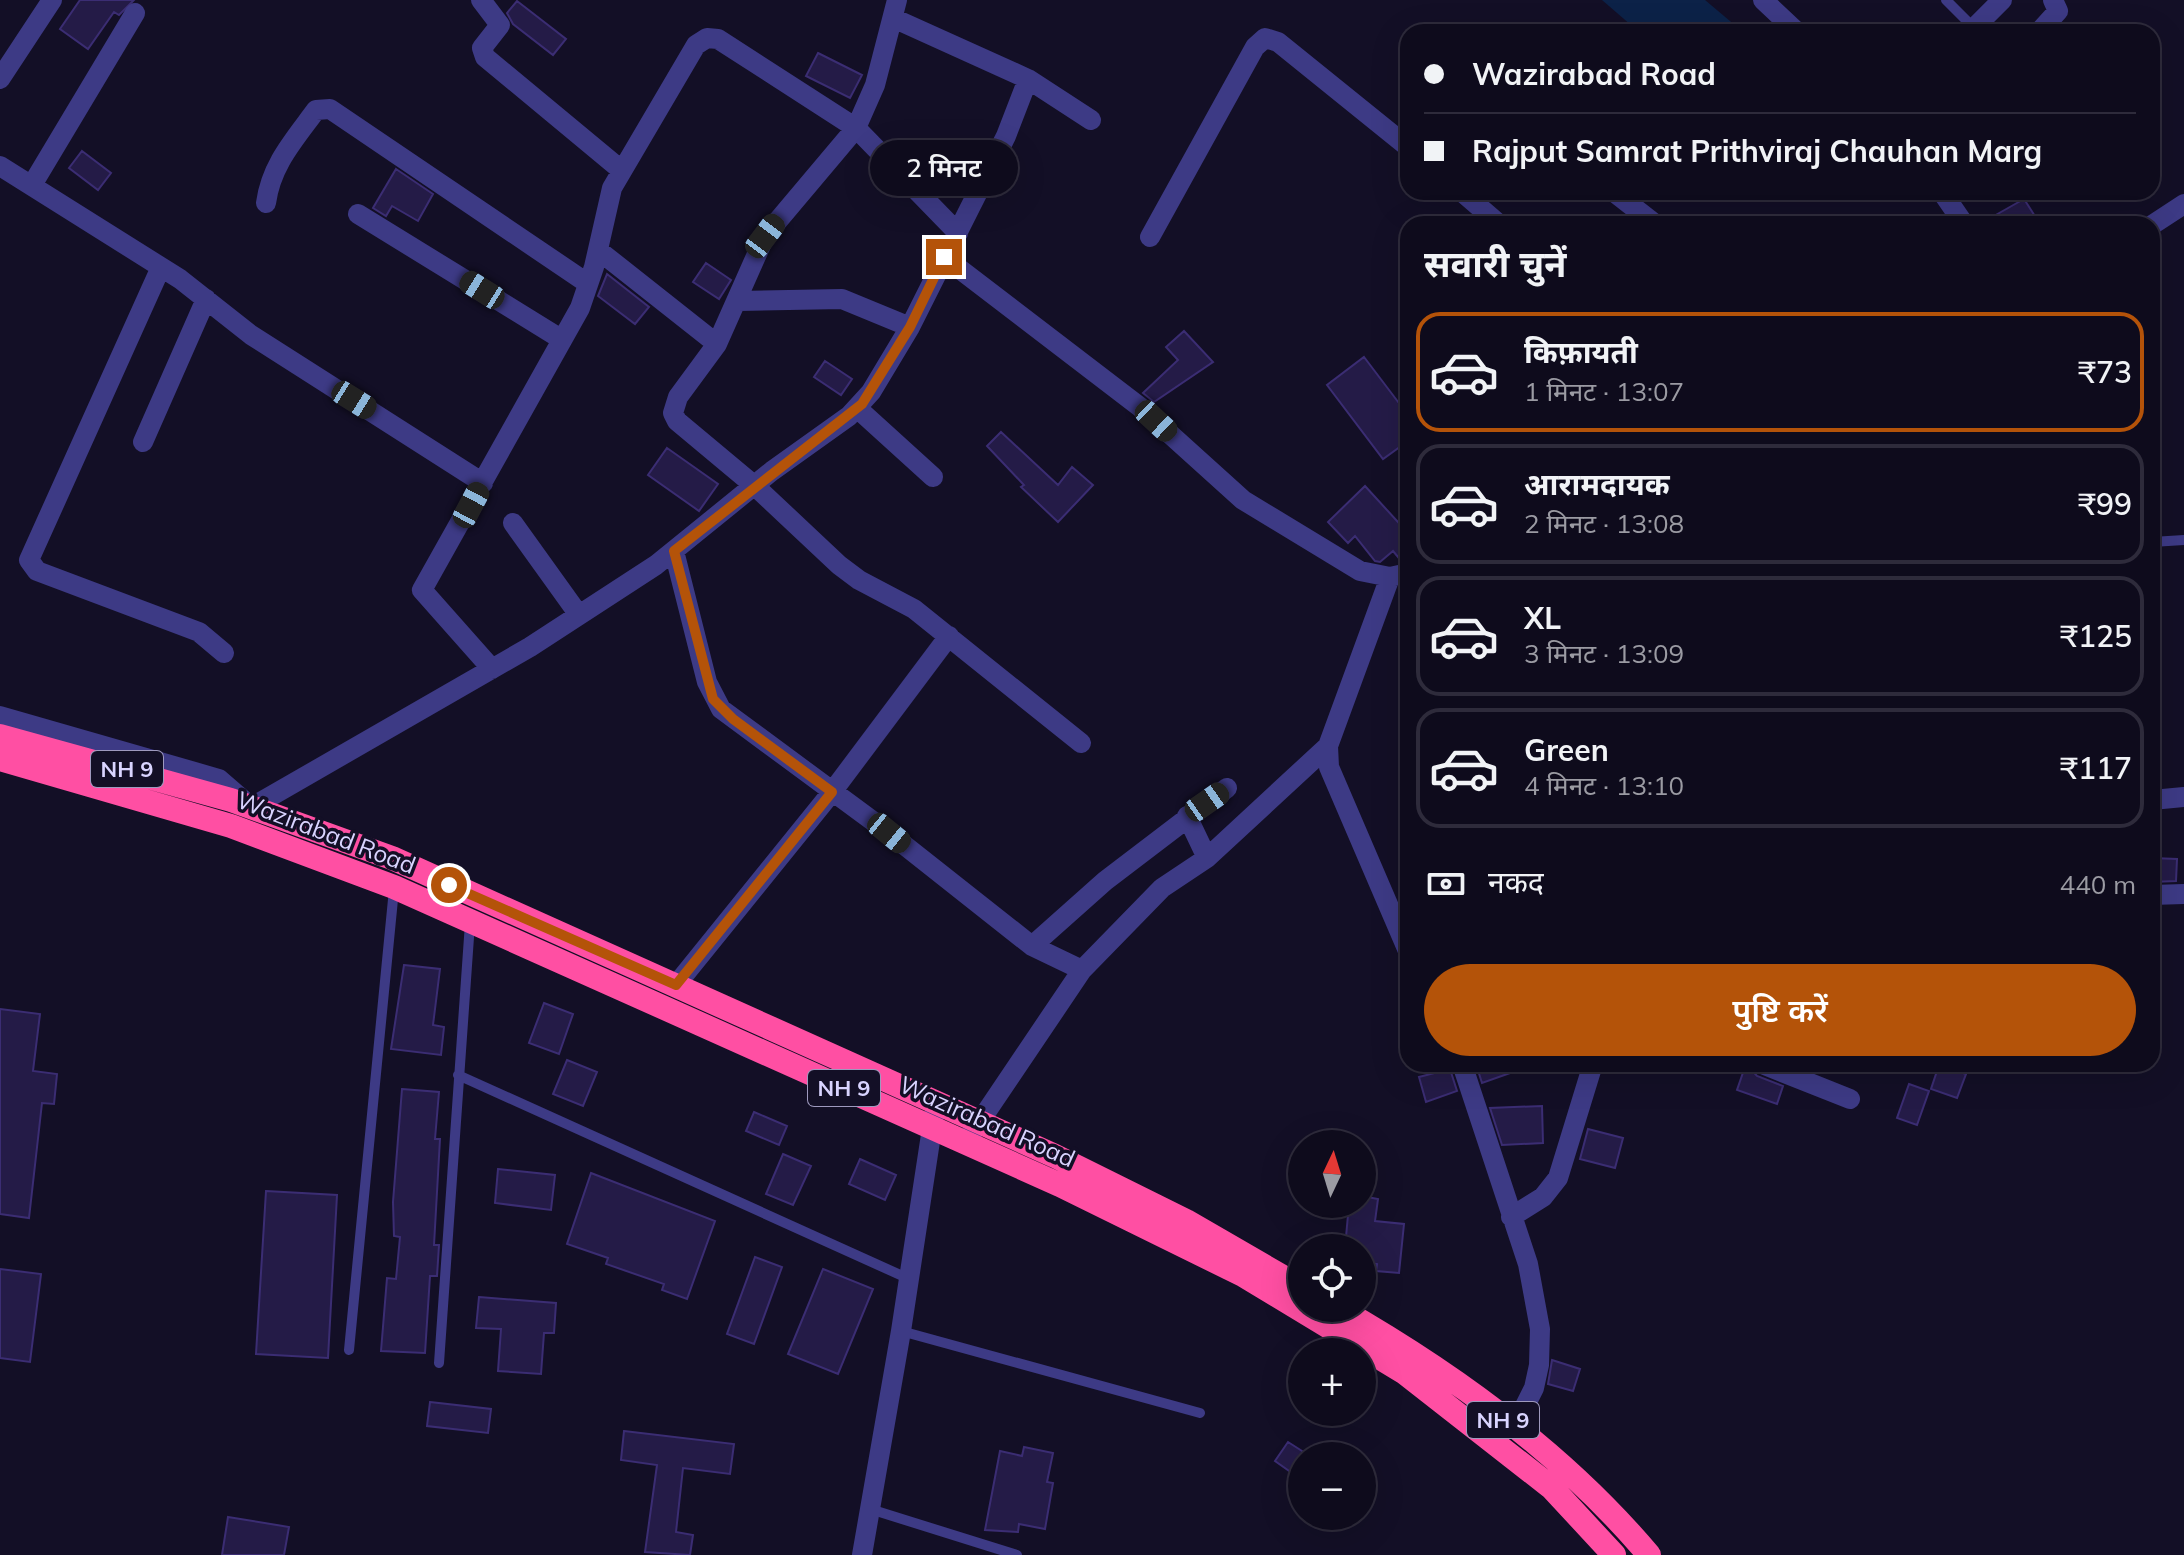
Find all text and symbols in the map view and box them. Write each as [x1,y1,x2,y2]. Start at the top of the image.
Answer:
text: Wazirabad Road [1472,55,1716,93]
text: Rajput Samrat Prithviraj Chauhan Marg [1472,132,2042,170]
callout: 2 मिनट [870,141,1018,197]
text: 2 मिनट [906,151,982,184]
car [741,210,789,262]
route end [926,239,962,275]
text: सवारी चुनें [1424,241,1566,286]
car [455,267,509,313]
text: किफ़ायती [1524,333,1638,371]
icon: car [1428,336,1500,408]
text: ₹73 [2078,353,2132,391]
text: 1 मिनट · 13:07 [1524,375,1684,408]
car [327,377,381,423]
car [1130,396,1182,446]
text: आरामदायक [1524,465,1670,503]
icon: car [1428,468,1500,540]
car [449,478,493,532]
text: ₹99 [2078,485,2132,523]
text: 2 मिनट · 13:08 [1524,507,1684,540]
text: XL [1524,599,1561,637]
icon: car [1428,600,1500,672]
text: ₹125 [2060,617,2132,655]
text: 3 मिनट · 13:09 [1524,637,1684,670]
text: Green [1524,731,1609,769]
icon: car [1428,732,1500,804]
text: ₹117 [2060,749,2132,787]
road number: NH 9 [91,751,163,787]
text: 4 मिनट · 13:10 [1524,769,1684,802]
car [1180,778,1234,826]
street label: Wazirabad Road [233,784,420,880]
car [863,809,915,857]
icon: cash [1424,862,1468,906]
text: नकद [1488,863,1544,901]
route start [431,867,467,903]
text: 440 m [2060,868,2136,901]
button: पुष्टि करें [1424,964,2136,1056]
street label: Wazirabad Road [895,1069,1080,1173]
road number: NH 9 [808,1070,880,1106]
north arrow [1288,1130,1376,1218]
map controls [1288,1130,1376,1530]
button: locate [1288,1234,1376,1322]
button: + [1288,1338,1376,1426]
road number: NH 9 [1467,1402,1539,1438]
button: − [1288,1442,1376,1530]

